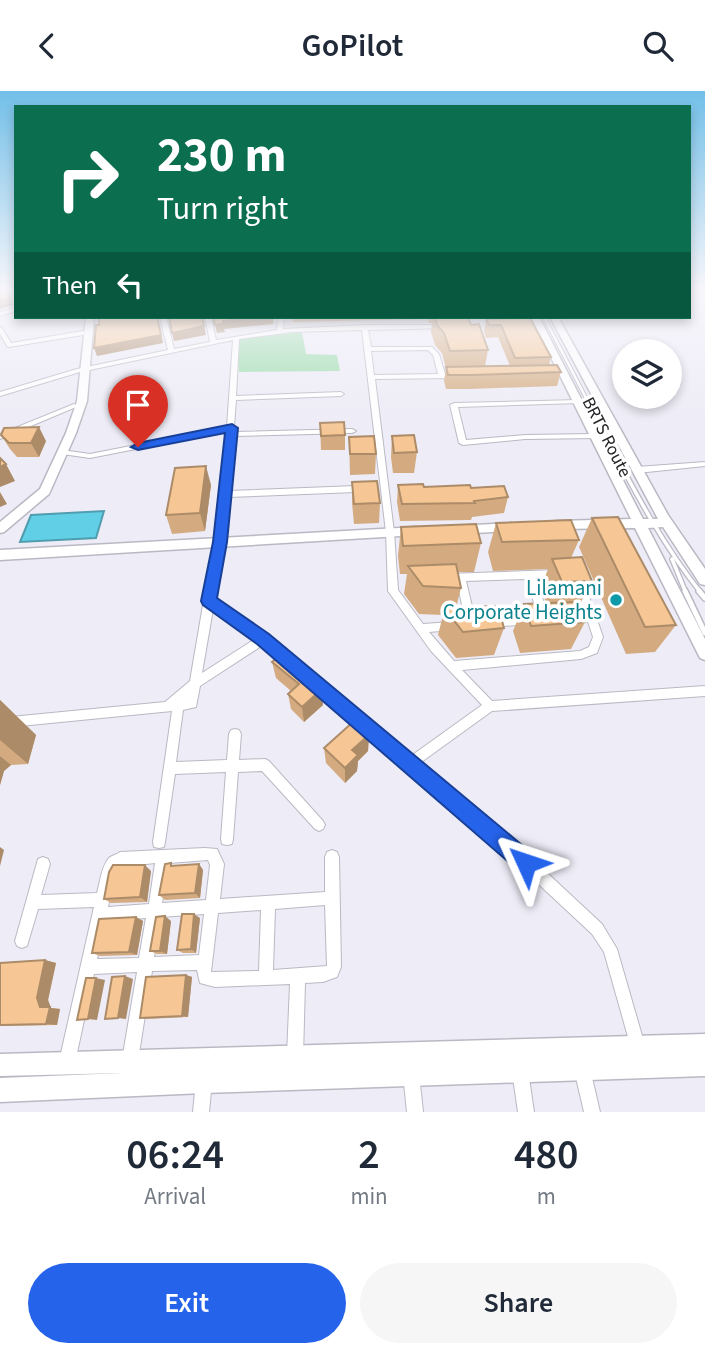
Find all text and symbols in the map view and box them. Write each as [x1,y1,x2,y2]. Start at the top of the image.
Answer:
text: GoPilot [302,23,403,69]
icon: back [28,27,66,65]
icon: search [639,27,677,65]
text: 230 m [157,121,286,191]
icon: right [42,133,133,224]
text: Turn right [157,186,288,232]
icon: left [111,266,149,304]
text: Then [42,267,97,304]
map controls [612,339,682,409]
button: layers [612,339,682,409]
pin [108,375,168,447]
icon: arrive [119,386,157,424]
street label: BRTS Route [576,393,637,482]
place label: Lilamani Corporate Heights [443,573,602,627]
marker: Lilamani Corporate Heights [608,592,624,608]
position arrow [489,826,563,900]
text: 06:24 [126,1125,224,1185]
text: 2 [358,1125,380,1185]
text: 480 [514,1125,579,1185]
text: Arrival [144,1180,206,1213]
text: min [350,1180,388,1213]
text: m [537,1180,556,1213]
button: Exit [28,1263,346,1343]
button: Share [360,1263,677,1343]

